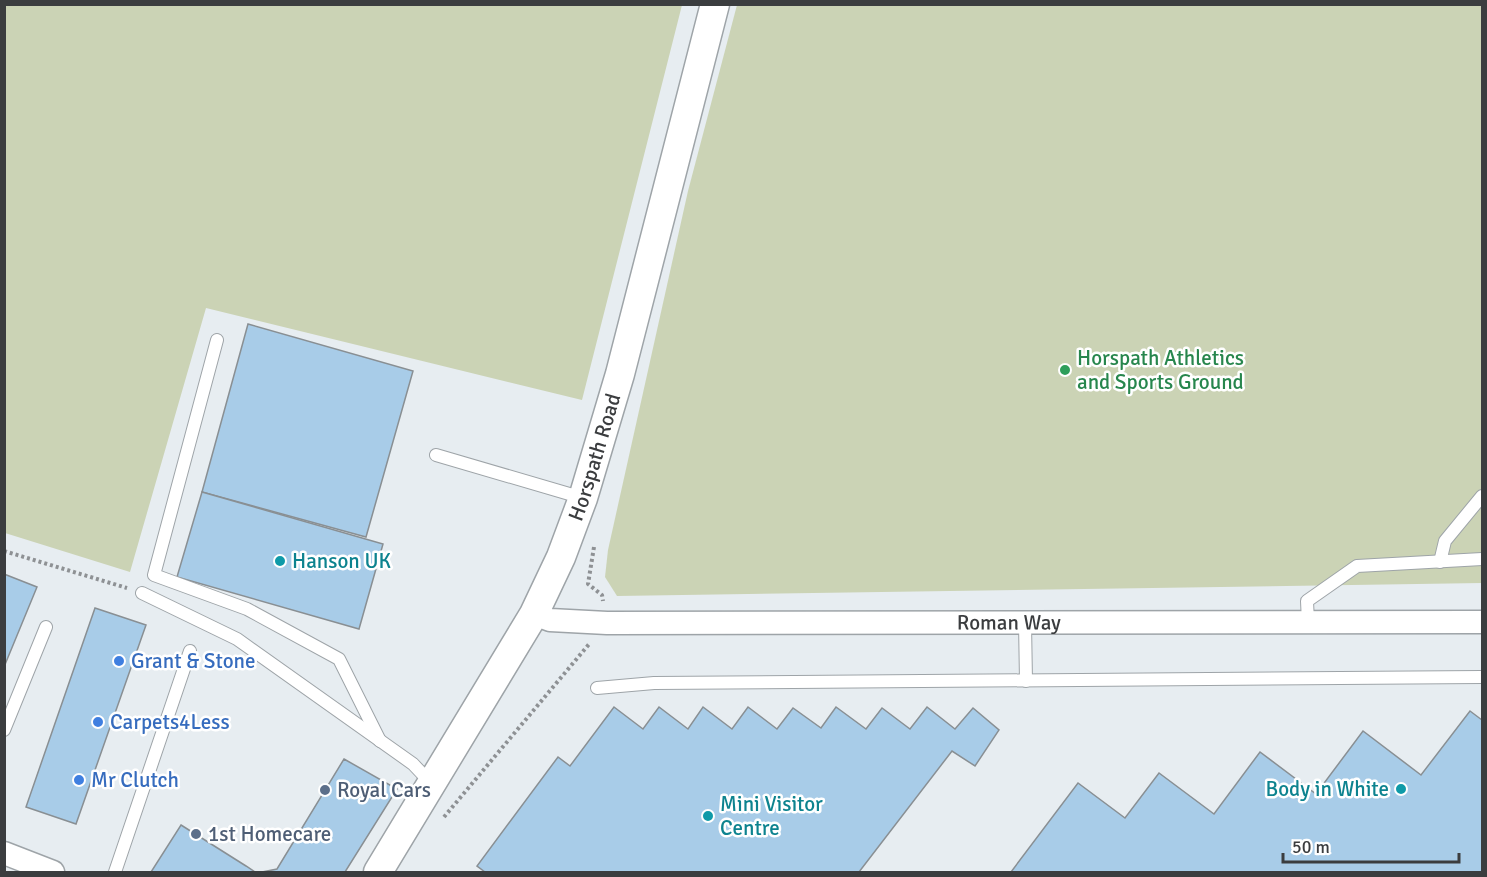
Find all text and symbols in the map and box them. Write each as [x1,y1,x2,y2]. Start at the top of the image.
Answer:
place label: Horspath Athletics and Sports Ground [1077,345,1244,395]
marker: Horspath Athletics and Sports Ground [1058,363,1072,377]
street label: Horspath Road [563,390,626,525]
place label: Hanson UK [292,548,391,574]
marker: Hanson UK [273,554,287,568]
street label: Roman Way [957,609,1061,636]
place label: Grant & Stone [131,648,256,674]
marker: Grant & Stone [112,654,126,668]
place label: Carpets4Less [110,709,230,735]
marker: Carpets4Less [91,715,105,729]
place label: Mr Clutch [91,767,179,793]
marker: Mr Clutch [72,773,86,787]
place label: Body in White [1266,776,1389,802]
place label: Royal Cars [337,777,431,803]
marker: Body in White [1394,782,1408,796]
marker: Royal Cars [318,783,332,797]
place label: Mini Visitor Centre [720,791,823,841]
marker: Mini Visitor Centre [701,809,715,823]
place label: 1st Homecare [208,821,331,847]
scale bar [1283,826,1458,864]
marker: 1st Homecare [189,827,203,841]
text: 50 m [1292,836,1330,858]

